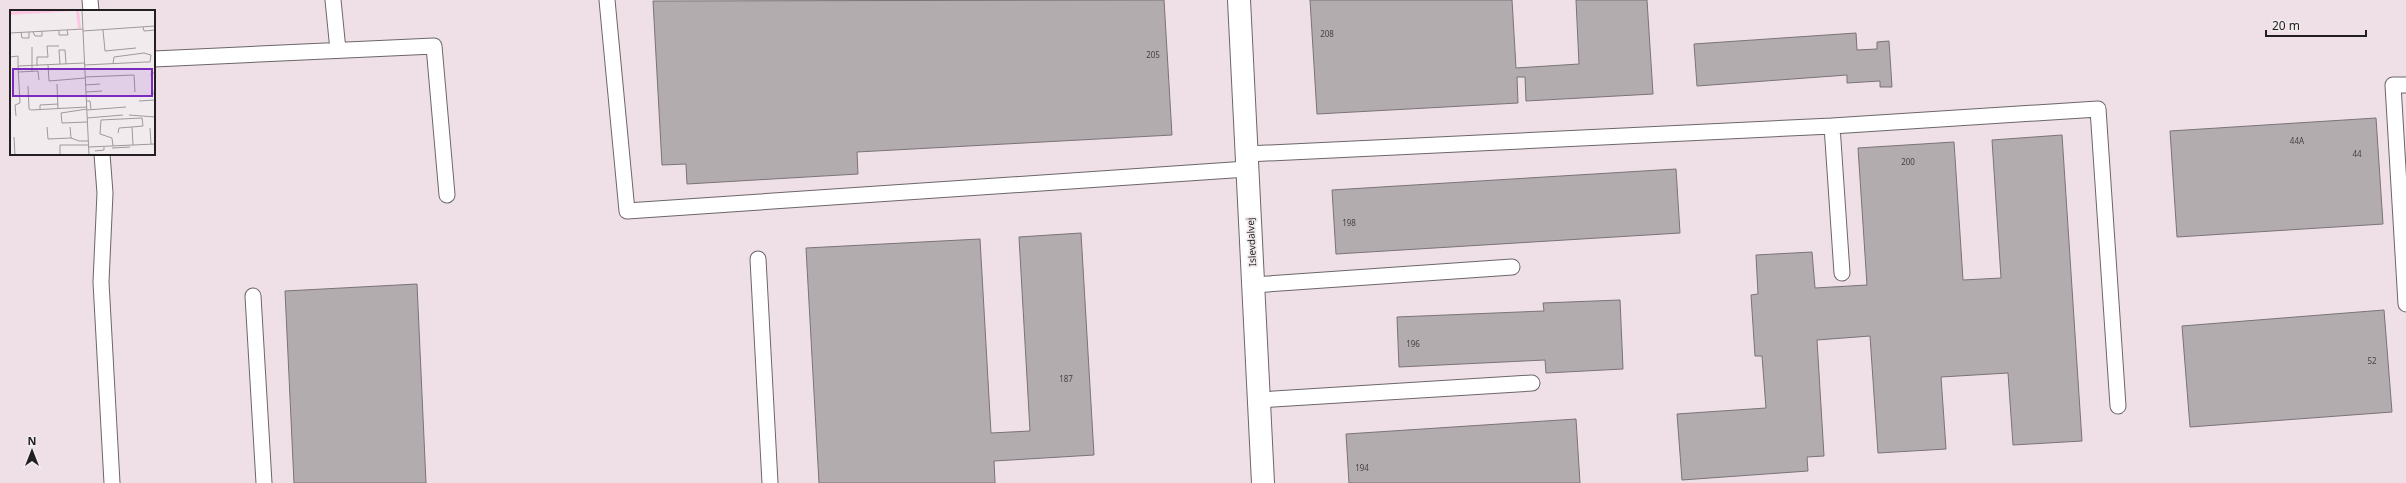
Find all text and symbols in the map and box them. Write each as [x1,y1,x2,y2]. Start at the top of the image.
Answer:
inset map [10,10,155,155]
scale bar [2266,12,2366,38]
text: 20 m [2272,17,2300,34]
house number: 208 [1320,28,1334,39]
house number: 205 [1146,49,1160,60]
house number: 44A [2290,135,2305,146]
house number: 44 [2352,148,2362,159]
house number: 200 [1901,156,1915,167]
street label: Islevdalvej [1243,217,1259,267]
house number: 198 [1342,217,1356,228]
house number: 196 [1406,338,1420,349]
house number: 52 [2367,355,2377,366]
house number: 187 [1059,373,1073,384]
north arrow [12,431,52,471]
text: N [28,433,36,448]
house number: 194 [1355,462,1369,473]

